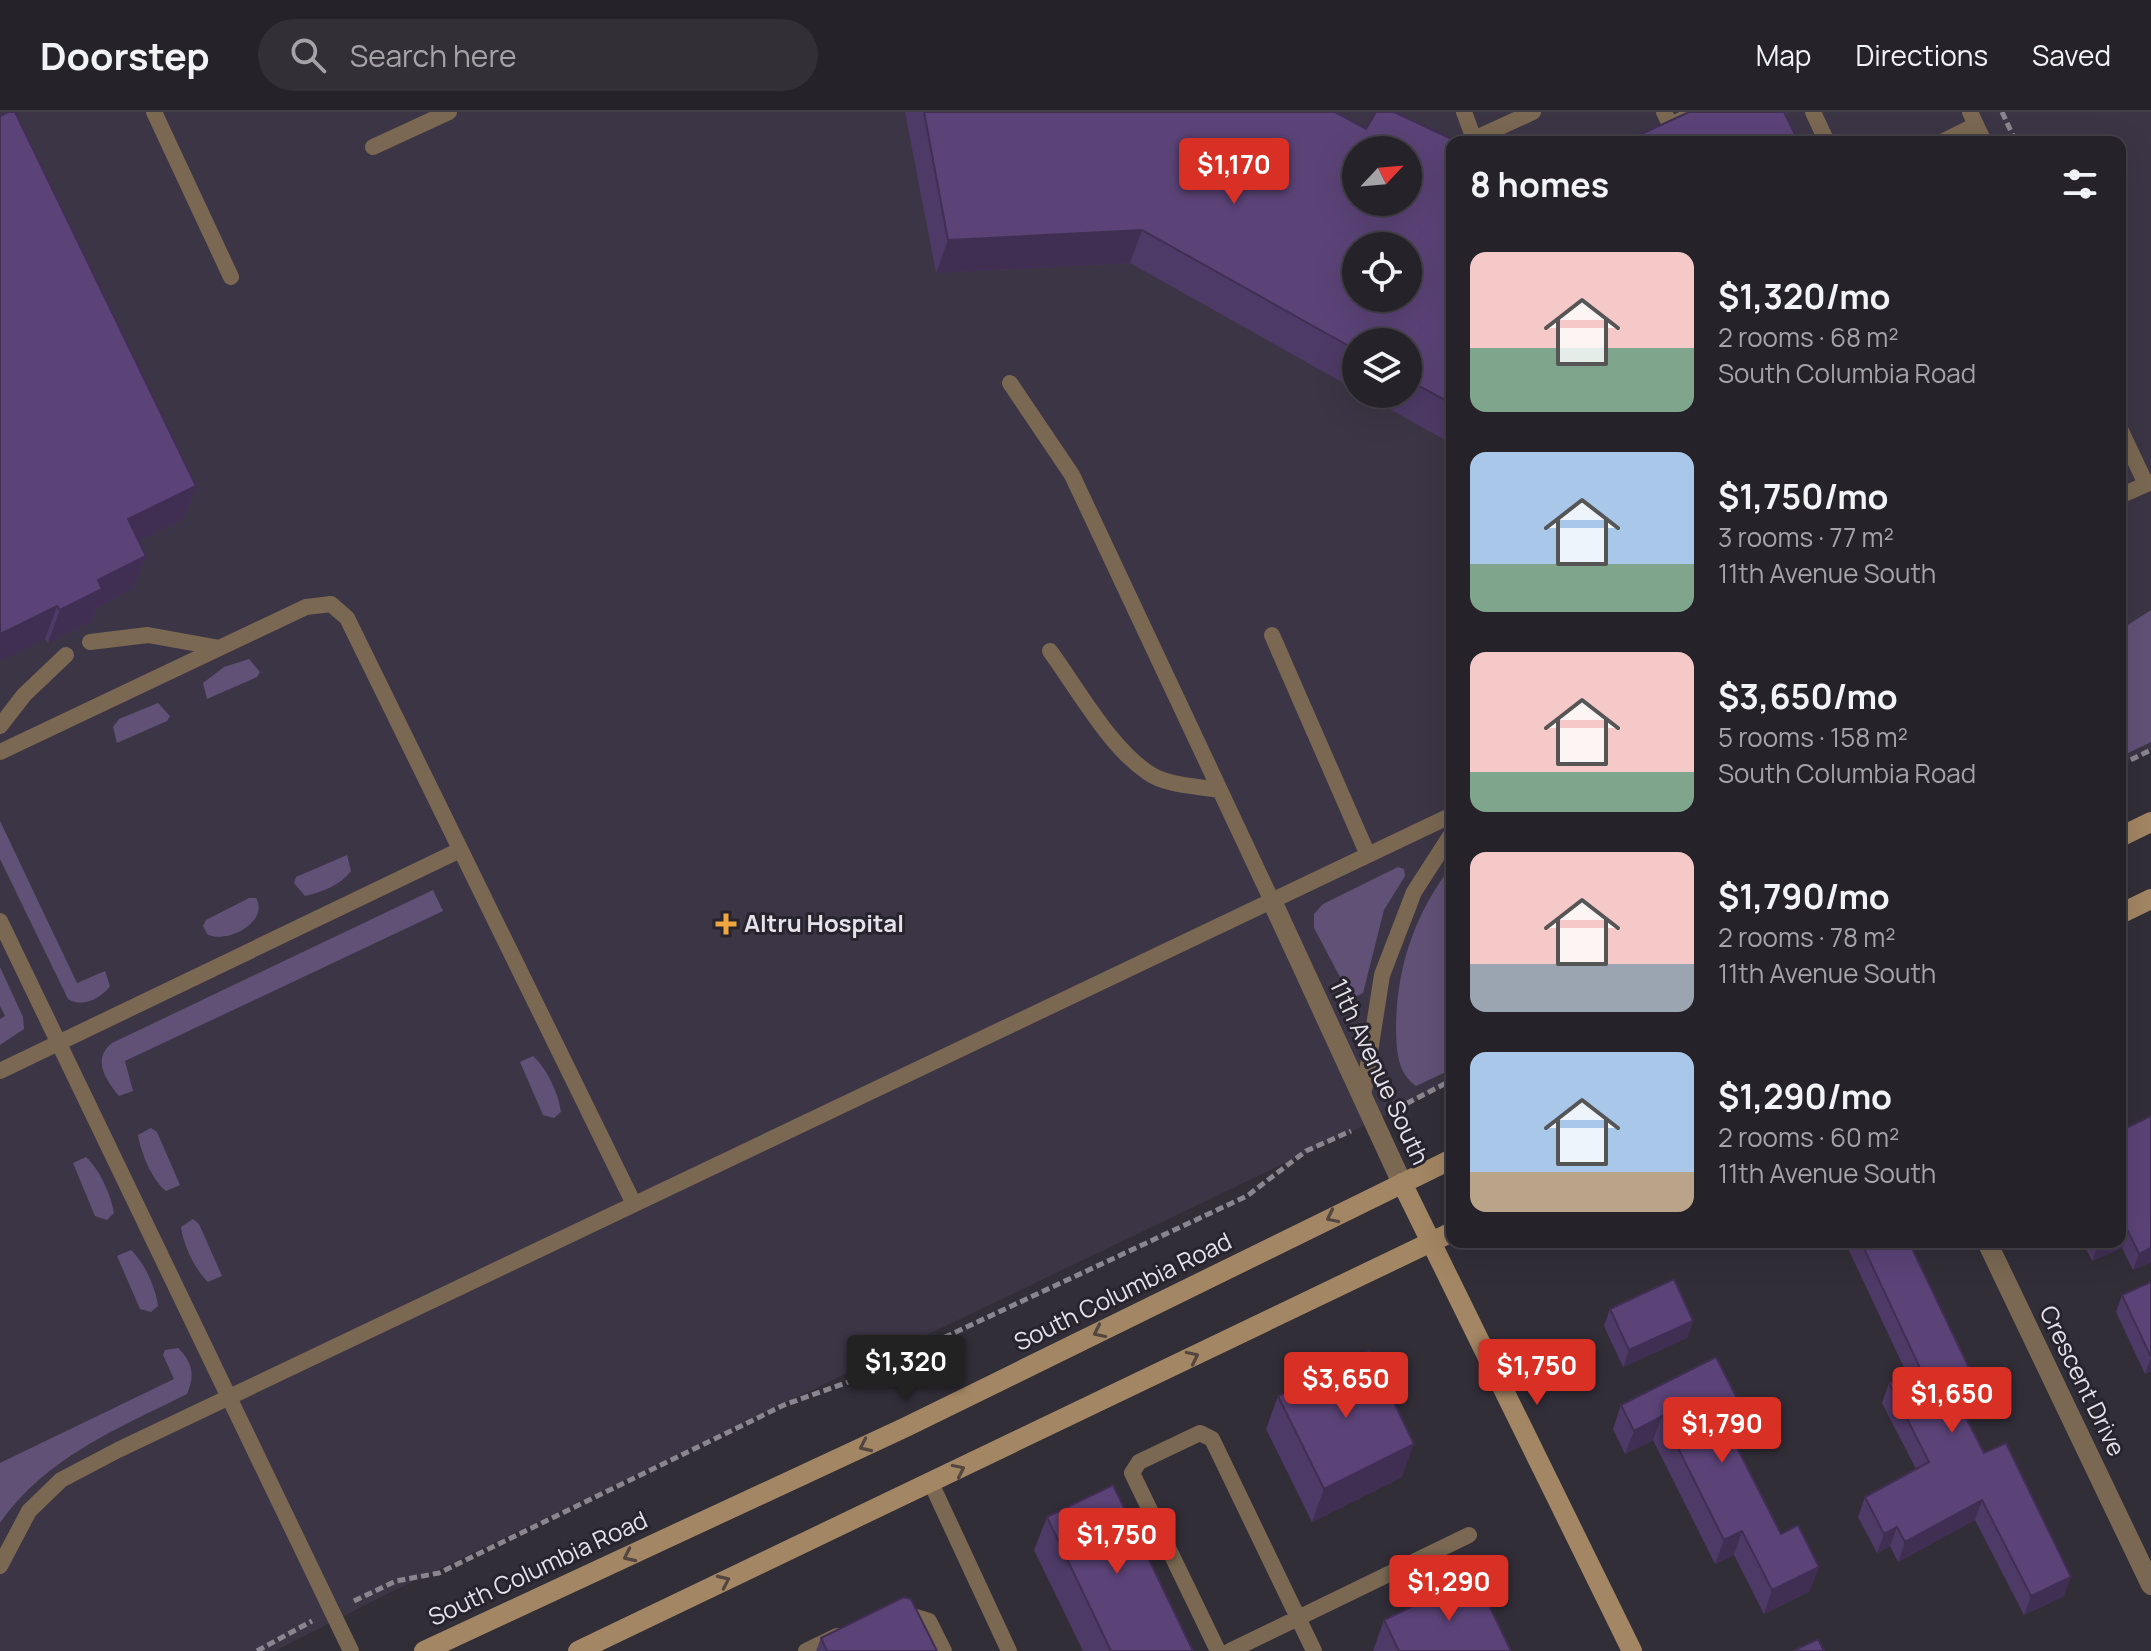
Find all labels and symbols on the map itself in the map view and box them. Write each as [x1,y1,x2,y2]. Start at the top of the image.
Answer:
north arrow [1342,136,1422,216]
pin: $1,170 [1169,138,1299,206]
place label: Altru Hospital [744,906,904,939]
marker: Altru Hospital [715,913,737,935]
street label: 11th Avenue South [1323,973,1438,1170]
one-way arrow [1326,1208,1341,1223]
street label: South Columbia Road [1008,1224,1237,1358]
street label: Crescent Drive [2033,1300,2134,1461]
one-way arrow [1093,1322,1107,1338]
pin: $1,320 [841,1335,971,1403]
pin: $1,750 [1472,1339,1602,1407]
one-way arrow [1184,1351,1199,1367]
pin: $3,650 [1281,1352,1411,1420]
pin: $1,650 [1887,1367,2017,1435]
pin: $1,790 [1657,1397,1787,1465]
one-way arrow [859,1436,874,1452]
one-way arrow [950,1464,965,1480]
street label: South Columbia Road [422,1502,652,1633]
pin: $1,750 [1052,1508,1182,1576]
one-way arrow [623,1546,638,1562]
pin: $1,290 [1384,1555,1514,1623]
one-way arrow [716,1575,730,1591]

